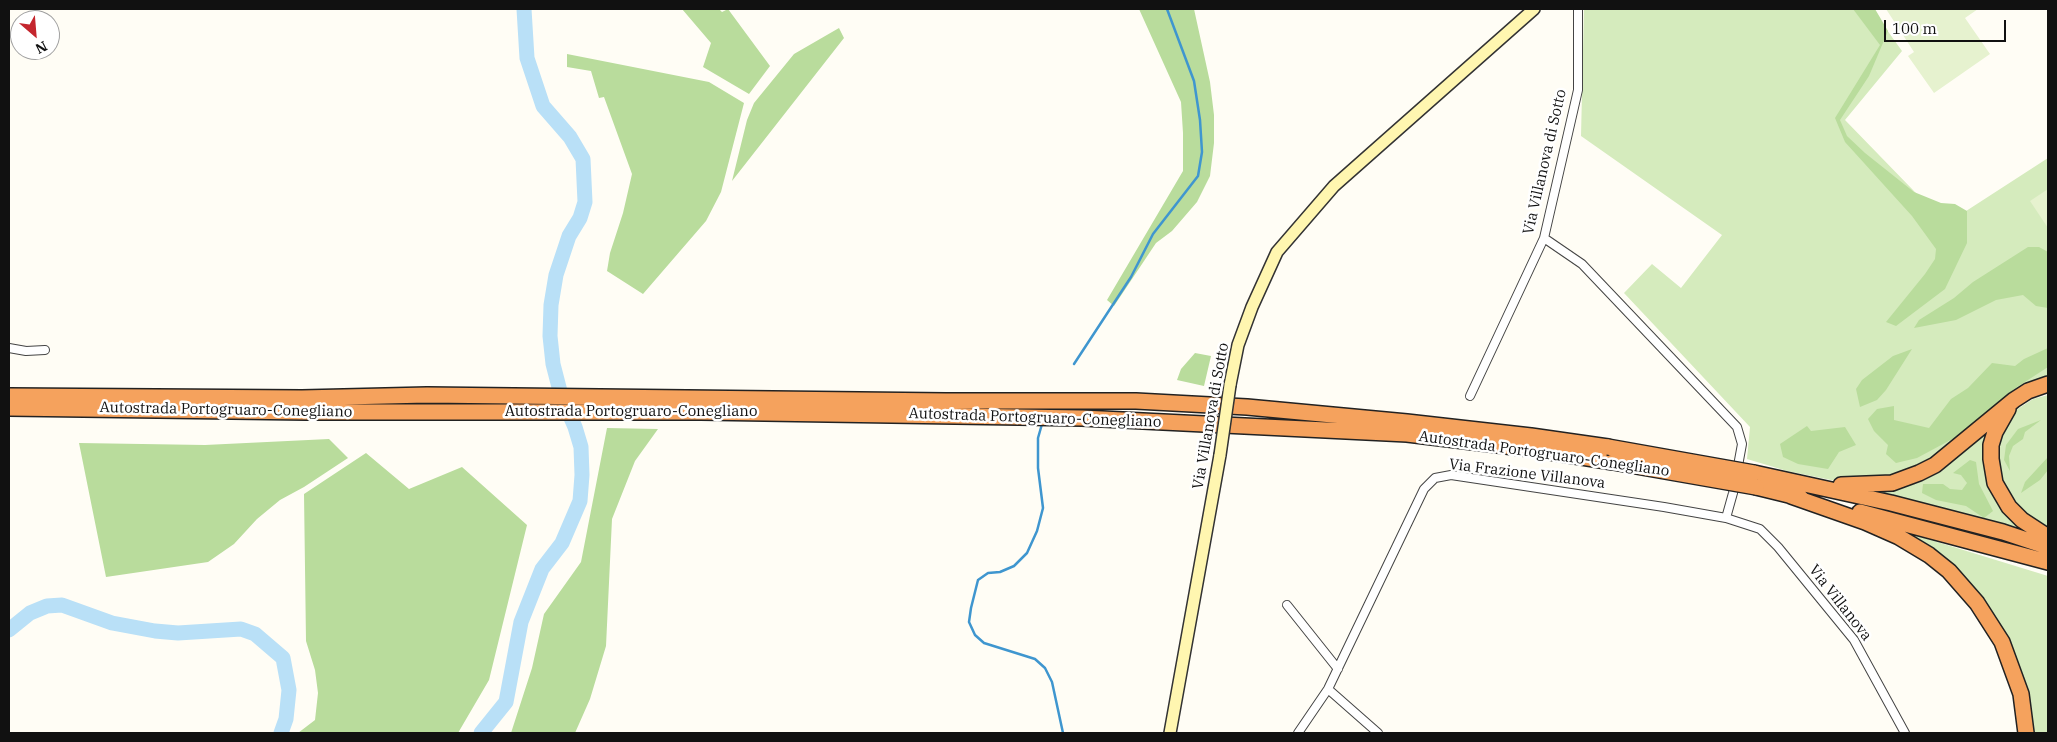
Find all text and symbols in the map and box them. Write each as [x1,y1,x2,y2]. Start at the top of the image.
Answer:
north arrow [10,10,60,60]
scale bar [1887,10,2010,42]
text: 100 m [1892,19,1937,38]
text: N [32,37,50,58]
street label: Via Villanova di Sotto [1520,88,1570,236]
street label: Via Villanova di Sotto [1189,341,1233,491]
street label: Autostrada Portogruaro-Conegliano [100,399,352,421]
street label: Autostrada Portogruaro-Conegliano [505,403,757,421]
street label: Autostrada Portogruaro-Conegliano [908,405,1162,431]
street label: Autostrada Portogruaro-Conegliano [1418,428,1670,480]
street label: Via Frazione Villanova [1448,455,1606,493]
street label: Via Villanova [1805,561,1875,645]

